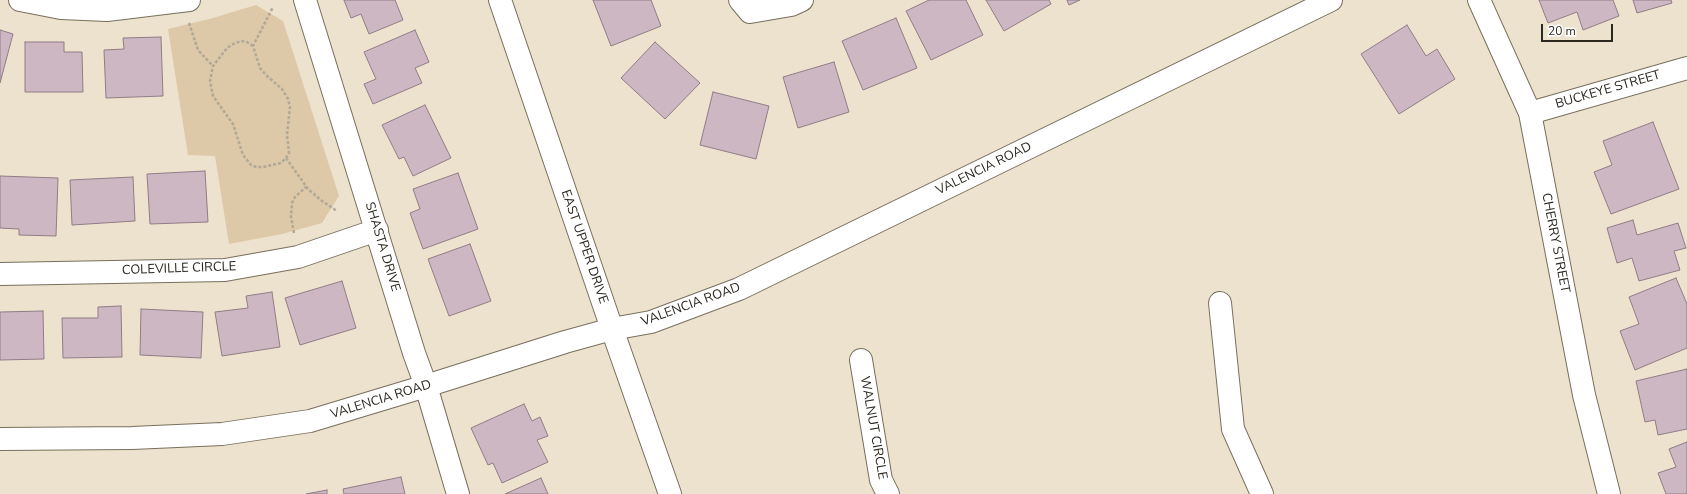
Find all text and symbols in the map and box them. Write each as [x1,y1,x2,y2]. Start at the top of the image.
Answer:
scale bar [1543,16,1615,42]
text: 20 m [1548,23,1576,39]
street label: BUCKEYE STREET [1554,68,1662,112]
street label: VALENCIA ROAD [934,139,1034,199]
street label: EAST UPPER DRIVE [557,188,611,306]
street label: CHERRY STREET [1538,192,1572,294]
street label: SHASTA DRIVE [361,200,403,294]
street label: COLEVILLE CIRCLE [122,259,236,279]
street label: VALENCIA ROAD [639,280,743,330]
street label: WALNUT CIRCLE [856,375,890,481]
street label: VALENCIA ROAD [329,377,433,423]

